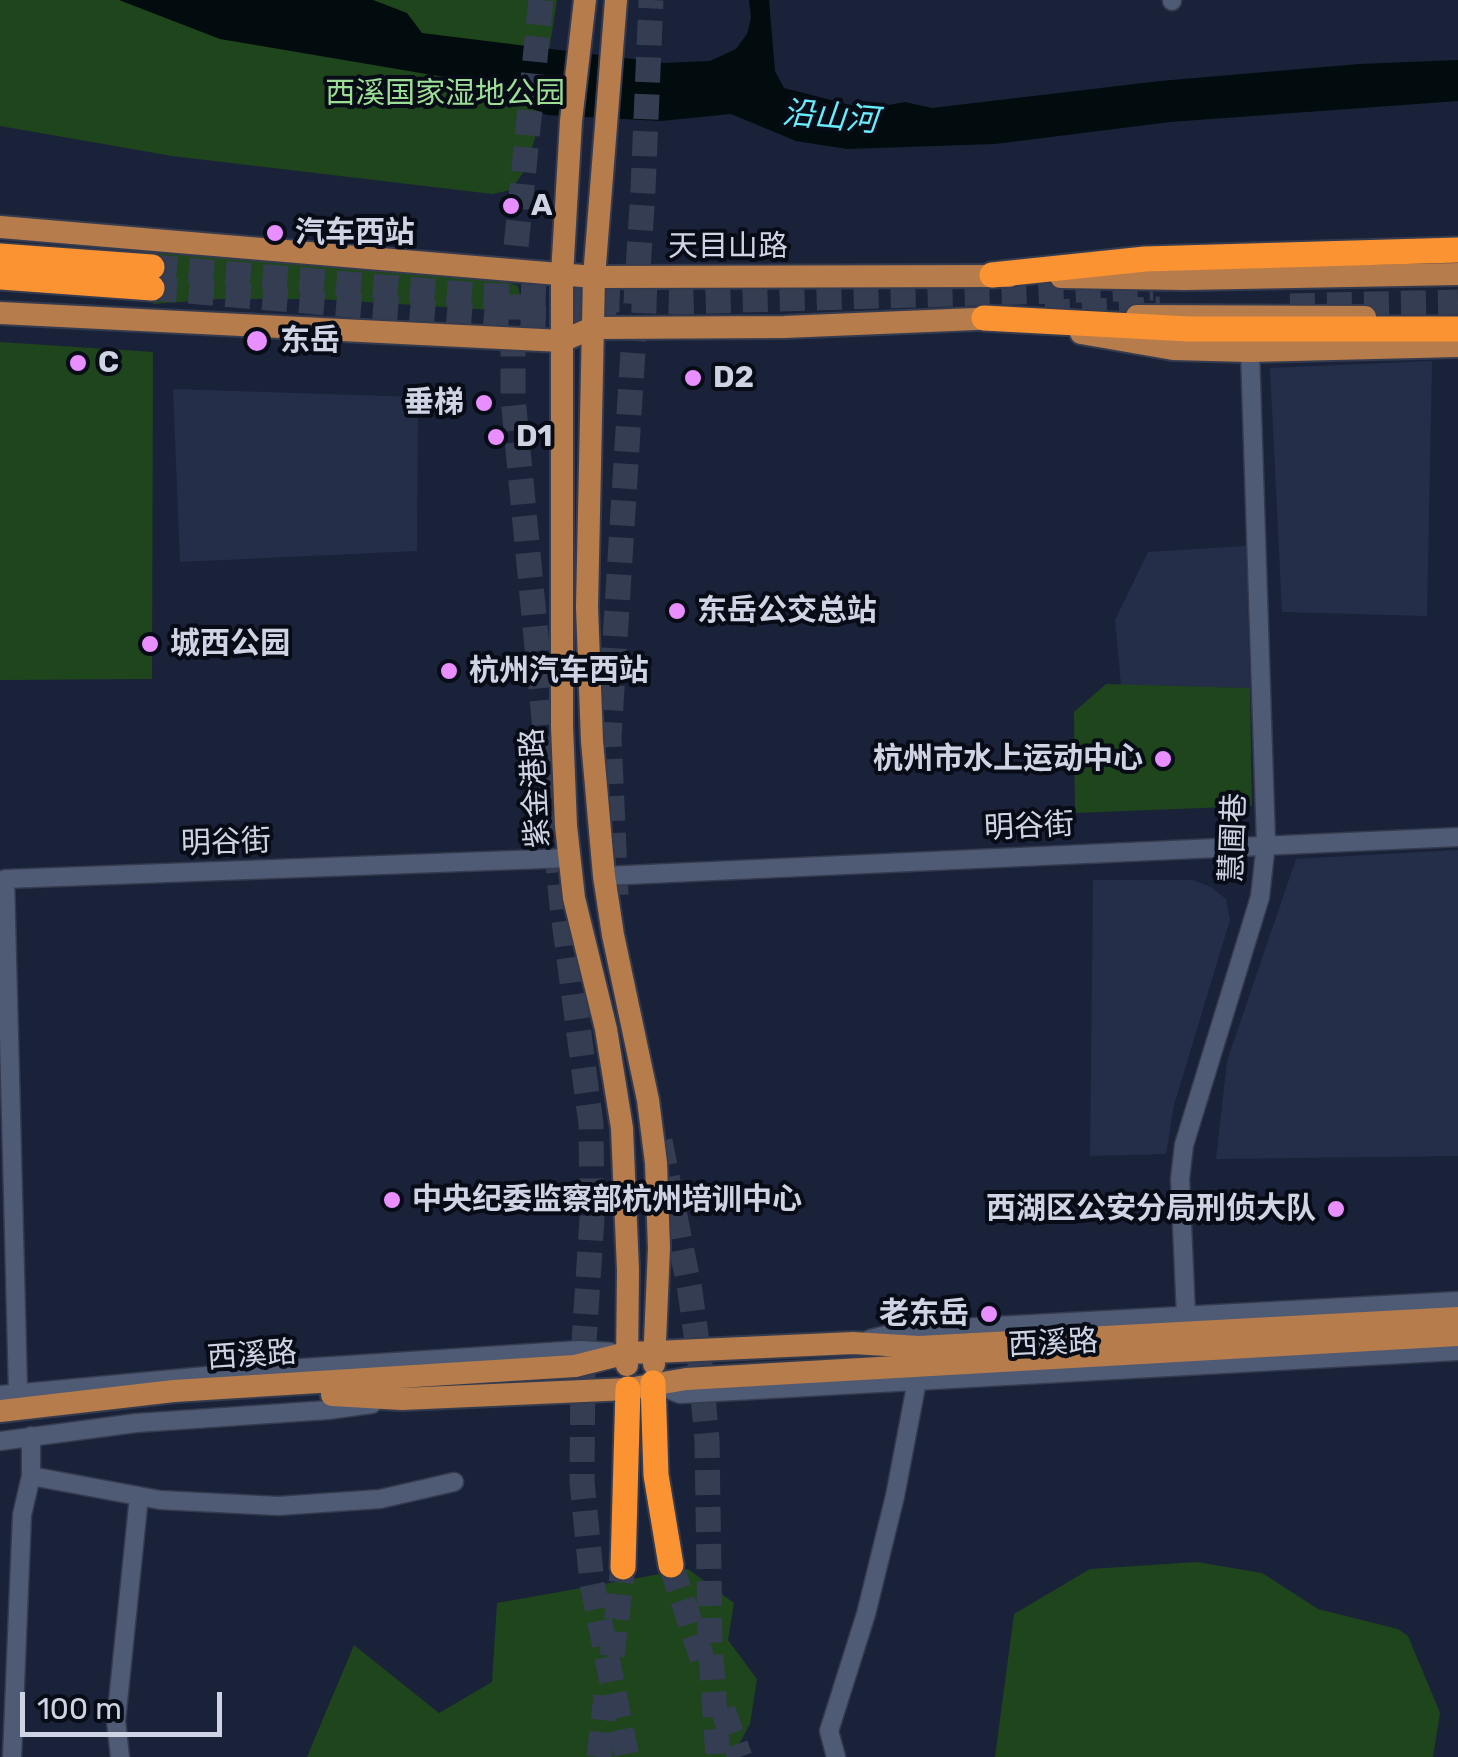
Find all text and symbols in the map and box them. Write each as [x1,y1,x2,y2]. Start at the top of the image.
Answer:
park label: 西溪国家湿地公园 [325,76,565,112]
water label: 沿山河 [781,95,879,141]
place label: A [531,188,552,224]
marker: A [500,195,522,217]
place label: 汽车西站 [295,215,415,251]
marker: 汽车西站 [264,222,286,244]
street label: 天目山路 [668,229,788,265]
place label: 东岳 [280,323,340,359]
marker: 东岳 [244,328,270,354]
place label: C [98,345,119,381]
marker: C [67,352,89,374]
place label: D2 [713,360,754,396]
marker: D2 [682,367,704,389]
place label: 垂梯 [404,385,464,421]
marker: 垂梯 [473,392,495,414]
place label: D1 [516,419,552,455]
marker: D1 [485,426,507,448]
place label: 东岳公交总站 [697,593,877,629]
marker: 东岳公交总站 [666,600,688,622]
place label: 城西公园 [170,626,290,662]
marker: 城西公园 [139,633,161,655]
place label: 杭州汽车西站 [469,653,649,689]
marker: 杭州汽车西站 [438,660,460,682]
street label: 紫金港路 [515,727,557,849]
place label: 杭州市水上运动中心 [873,741,1143,777]
marker: 杭州市水上运动中心 [1152,748,1174,770]
street label: 慧圃巷 [1214,792,1254,884]
street label: 明谷街 [983,807,1075,847]
street label: 明谷街 [180,823,272,863]
place label: 中央纪委监察部杭州培训中心 [412,1182,802,1218]
marker: 中央纪委监察部杭州培训中心 [381,1189,403,1211]
place label: 西湖区公安分局刑侦大队 [986,1191,1316,1227]
marker: 西湖区公安分局刑侦大队 [1325,1198,1347,1220]
place label: 老东岳 [879,1296,969,1332]
marker: 老东岳 [978,1303,1000,1325]
street label: 西溪路 [1007,1324,1099,1364]
street label: 西溪路 [206,1335,298,1377]
scale bar [25,1672,228,1734]
text: 100 m [37,1691,122,1727]

